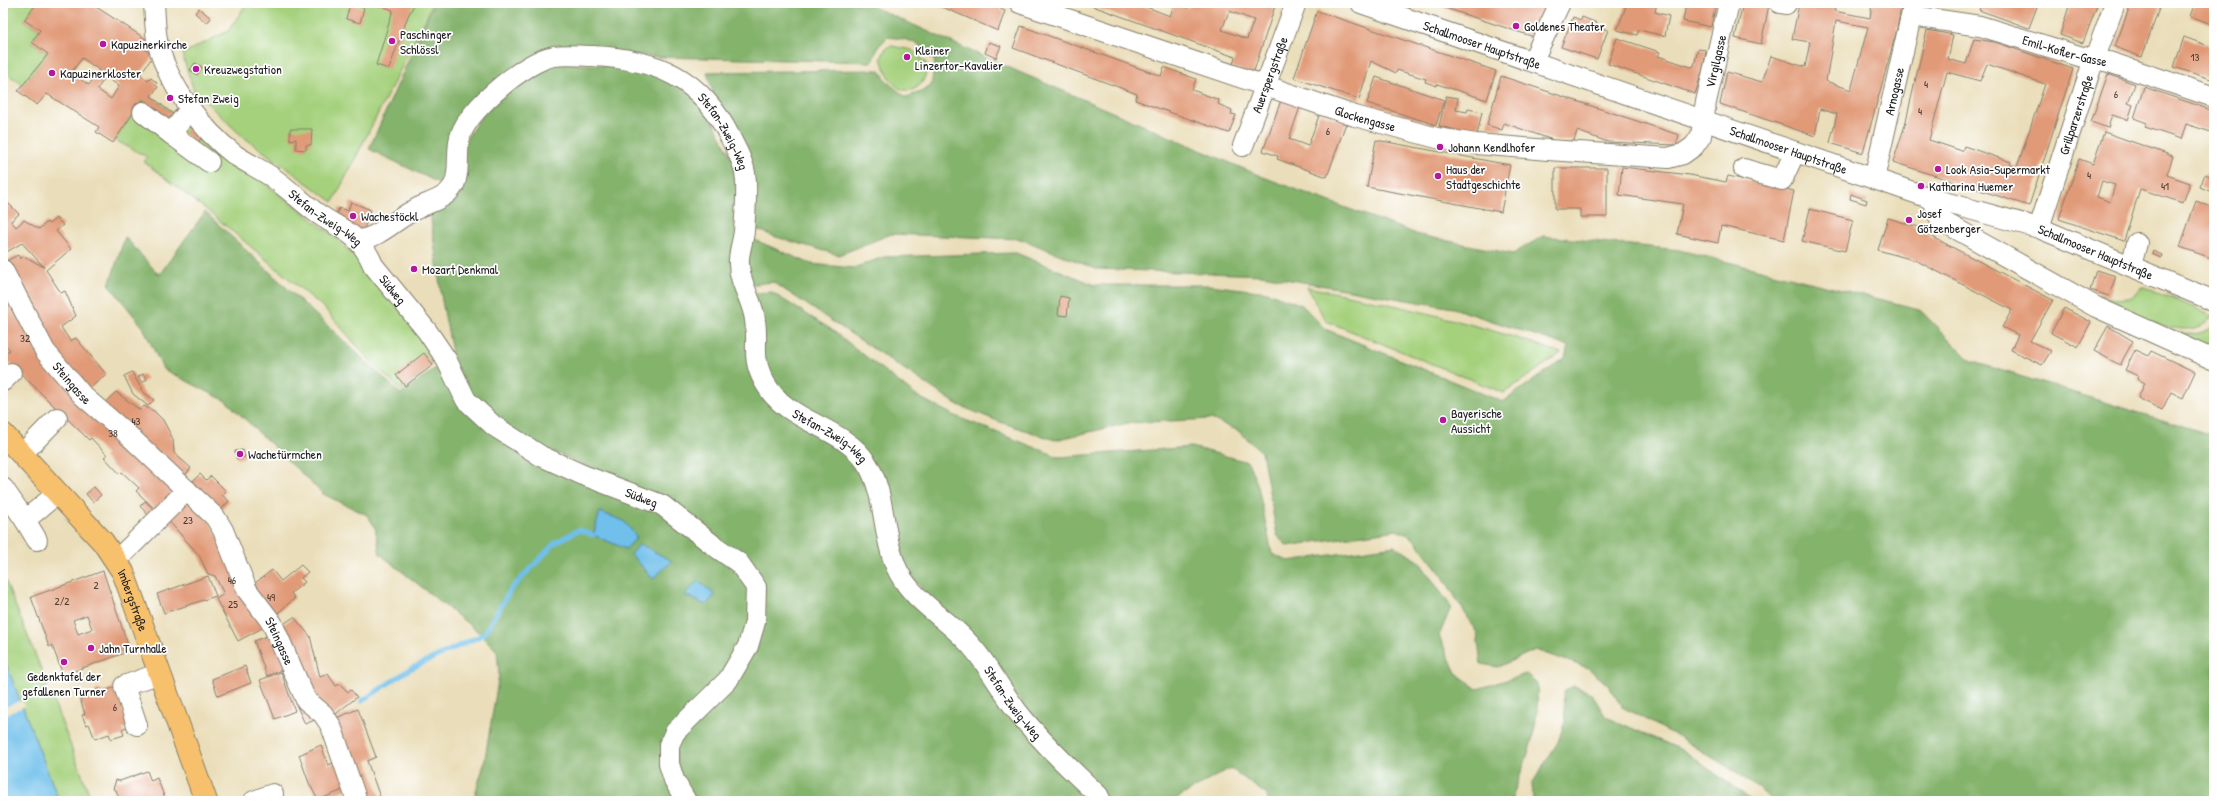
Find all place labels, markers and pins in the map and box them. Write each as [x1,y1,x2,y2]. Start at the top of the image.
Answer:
place label: Goldenes Theater [1524,17,1605,35]
marker: Goldenes Theater [1511,21,1521,31]
place label: Paschinger Schlössl [400,25,452,58]
place label: Kapuzinerkirche [111,35,187,53]
marker: Paschinger Schlössl [387,36,397,46]
marker: Kapuzinerkirche [98,39,108,49]
place label: Kleiner Linzertor-Kavalier [915,41,1003,74]
marker: Kleiner Linzertor-Kavalier [902,52,912,62]
place label: Kreuzwegstation [204,60,282,78]
place label: Kapuzinerkloster [60,64,141,82]
marker: Kreuzwegstation [191,64,201,74]
marker: Kapuzinerkloster [47,68,57,78]
place label: Stefan Zweig [178,89,239,107]
marker: Stefan Zweig [165,93,175,103]
place label: Johann Kendlhofer [1448,138,1535,156]
marker: Johann Kendlhofer [1435,142,1445,152]
place label: Haus der Stadtgeschichte [1446,160,1521,193]
place label: Look Asia-Supermarkt [1946,160,2051,178]
marker: Look Asia-Supermarkt [1933,164,1943,174]
marker: Haus der Stadtgeschichte [1433,171,1443,181]
place label: Katharina Huemer [1929,177,2013,195]
marker: Katharina Huemer [1916,181,1926,191]
place label: Josef Götzenberger [1917,204,1981,237]
place label: Wachestöckl [361,207,419,225]
marker: Wachestöckl [348,211,358,221]
marker: Josef Götzenberger [1904,215,1914,225]
place label: Mozart Denkmal [422,260,499,278]
marker: Mozart Denkmal [409,264,419,274]
place label: Bayerische Aussicht [1451,404,1502,437]
marker: Bayerische Aussicht [1438,415,1448,425]
place label: Wachetürmchen [248,445,322,463]
marker: Wachetürmchen [235,449,245,459]
place label: Jahn Turnhalle [99,639,167,657]
marker: Jahn Turnhalle [86,643,96,653]
marker: Gedenktafel der gefallenen Turner [59,657,69,667]
place label: Gedenktafel der gefallenen Turner [22,667,106,700]

